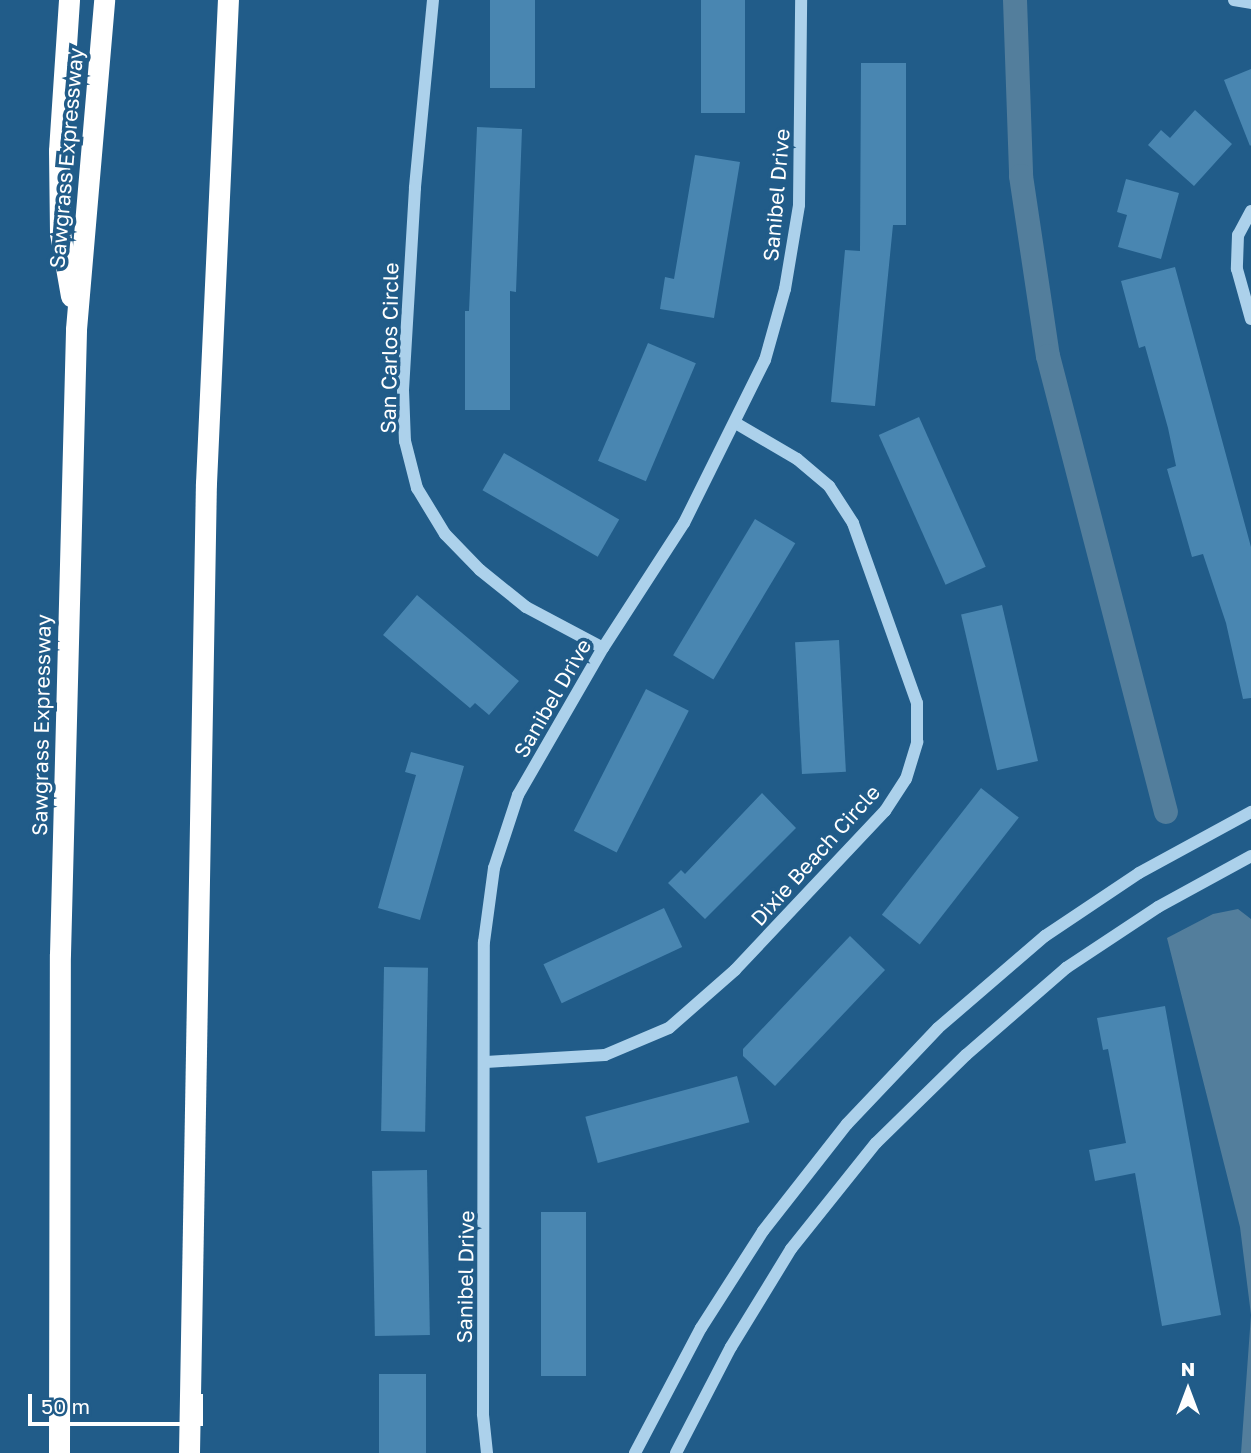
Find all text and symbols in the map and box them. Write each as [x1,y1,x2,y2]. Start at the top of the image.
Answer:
street label: Sawgrass Expressway [44,46,88,270]
street label: Sanibel Drive [758,128,794,262]
street label: San Carlos Circle [375,262,403,434]
street label: Sawgrass Expressway [26,614,56,836]
street label: Sanibel Drive [508,634,596,762]
street label: Dixie Beach Circle [745,779,885,931]
street label: Sanibel Drive [451,1210,479,1344]
north arrow [1153,1355,1223,1425]
text: N [1181,1357,1195,1380]
scale bar [32,1380,206,1424]
text: 50 m [41,1393,90,1419]

